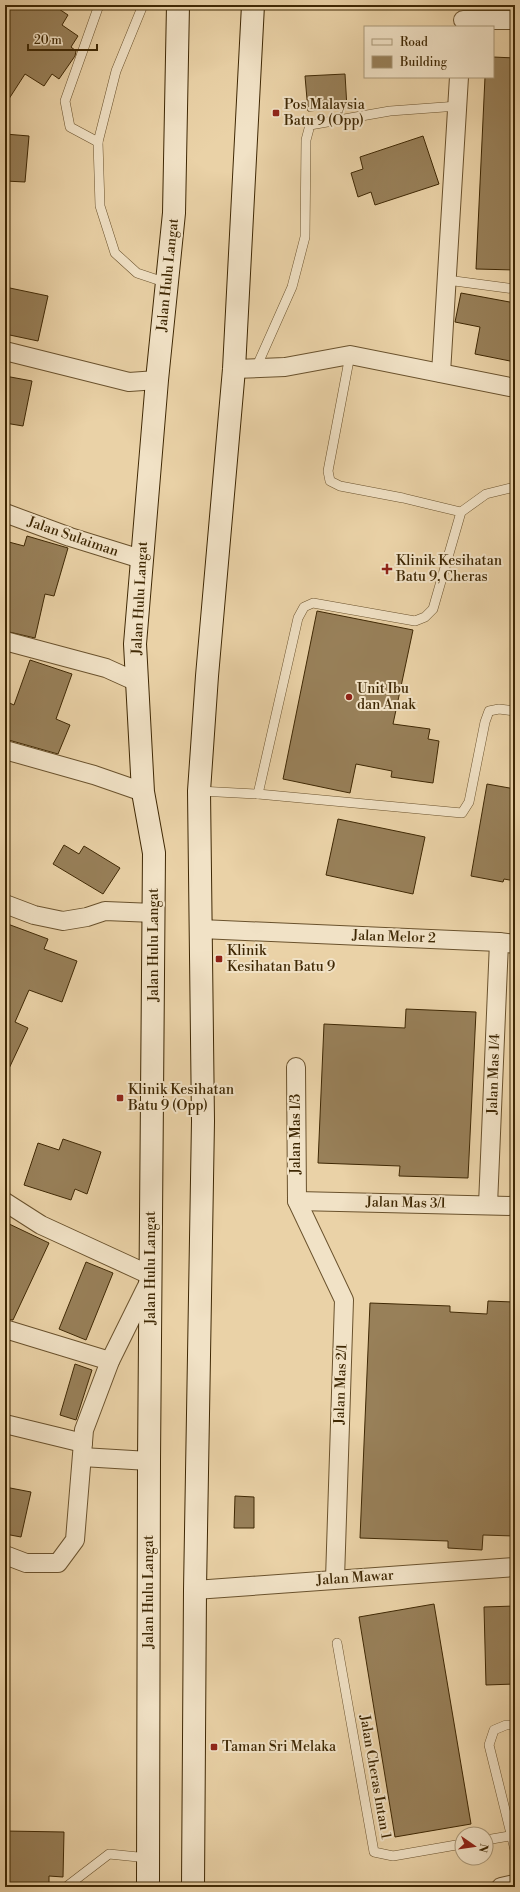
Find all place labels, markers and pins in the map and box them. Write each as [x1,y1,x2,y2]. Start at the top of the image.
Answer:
place label: Pos Malaysia Batu 9 (Opp) [283,96,366,130]
marker: Pos Malaysia Batu 9 (Opp) [271,108,281,118]
place label: Klinik Kesihatan Batu 9, Cheras [395,552,503,586]
marker: Klinik Kesihatan Batu 9, Cheras [381,563,393,575]
place label: Unit Ibu dan Anak [357,680,416,714]
marker: Unit Ibu dan Anak [344,692,354,702]
place label: Klinik Kesihatan Batu 9 [227,942,335,976]
marker: Klinik Kesihatan Batu 9 [214,954,224,964]
place label: Klinik Kesihatan Batu 9 (Opp) [127,1081,235,1115]
marker: Klinik Kesihatan Batu 9 (Opp) [115,1093,125,1103]
place label: Taman Sri Melaka [222,1738,337,1756]
marker: Taman Sri Melaka [209,1742,219,1752]

